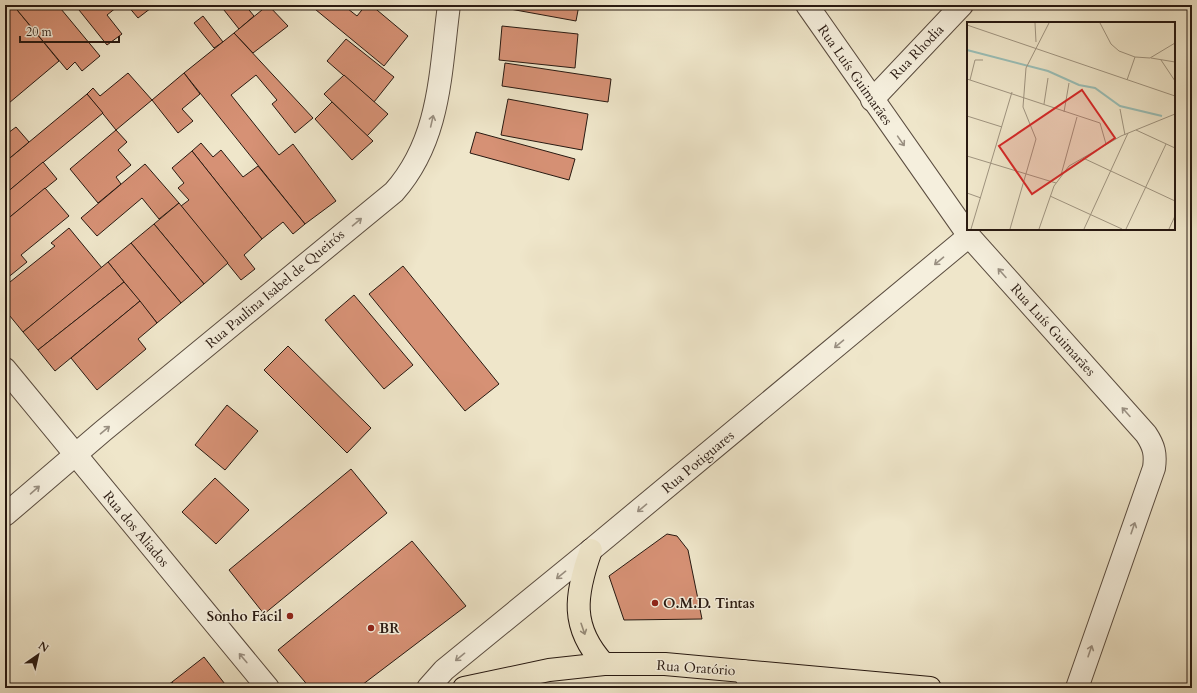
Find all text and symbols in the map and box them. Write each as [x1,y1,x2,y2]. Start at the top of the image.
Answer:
scale bar [20,18,119,44]
street label: Rua Rhodia [886,20,948,84]
street label: Rua Luís Guimarães [813,21,897,129]
inset map [967,22,1175,230]
text: 20 m [26,24,53,40]
one-way arrow [429,115,437,128]
one-way arrow [897,135,905,146]
one-way arrow [351,218,362,227]
street label: Rua Paulina Isabel de Queirós [201,225,349,353]
one-way arrow [934,257,945,266]
one-way arrow [998,268,1007,278]
street label: Rua Luís Guimarães [1006,280,1100,381]
one-way arrow [834,340,845,349]
one-way arrow [1122,407,1131,417]
one-way arrow [100,425,111,434]
street label: Rua Potiguares [658,426,738,498]
one-way arrow [29,485,40,494]
street label: Rua dos Aliados [99,487,174,571]
one-way arrow [637,503,648,512]
one-way arrow [1129,523,1137,535]
one-way arrow [555,571,566,579]
place label: O.M.D. Tintas [663,594,755,613]
marker: O.M.D. Tintas [650,598,660,608]
place label: Sonho Fácil [207,607,282,626]
marker: Sonho Fácil [285,611,295,621]
place label: BR [379,619,400,638]
one-way arrow [580,622,587,635]
marker: BR [366,623,376,633]
north arrow [18,635,58,675]
text: N [35,638,52,656]
one-way arrow [1087,646,1095,658]
one-way arrow [454,652,465,661]
one-way arrow [238,653,247,663]
street label: Rua Oratório [656,656,737,680]

